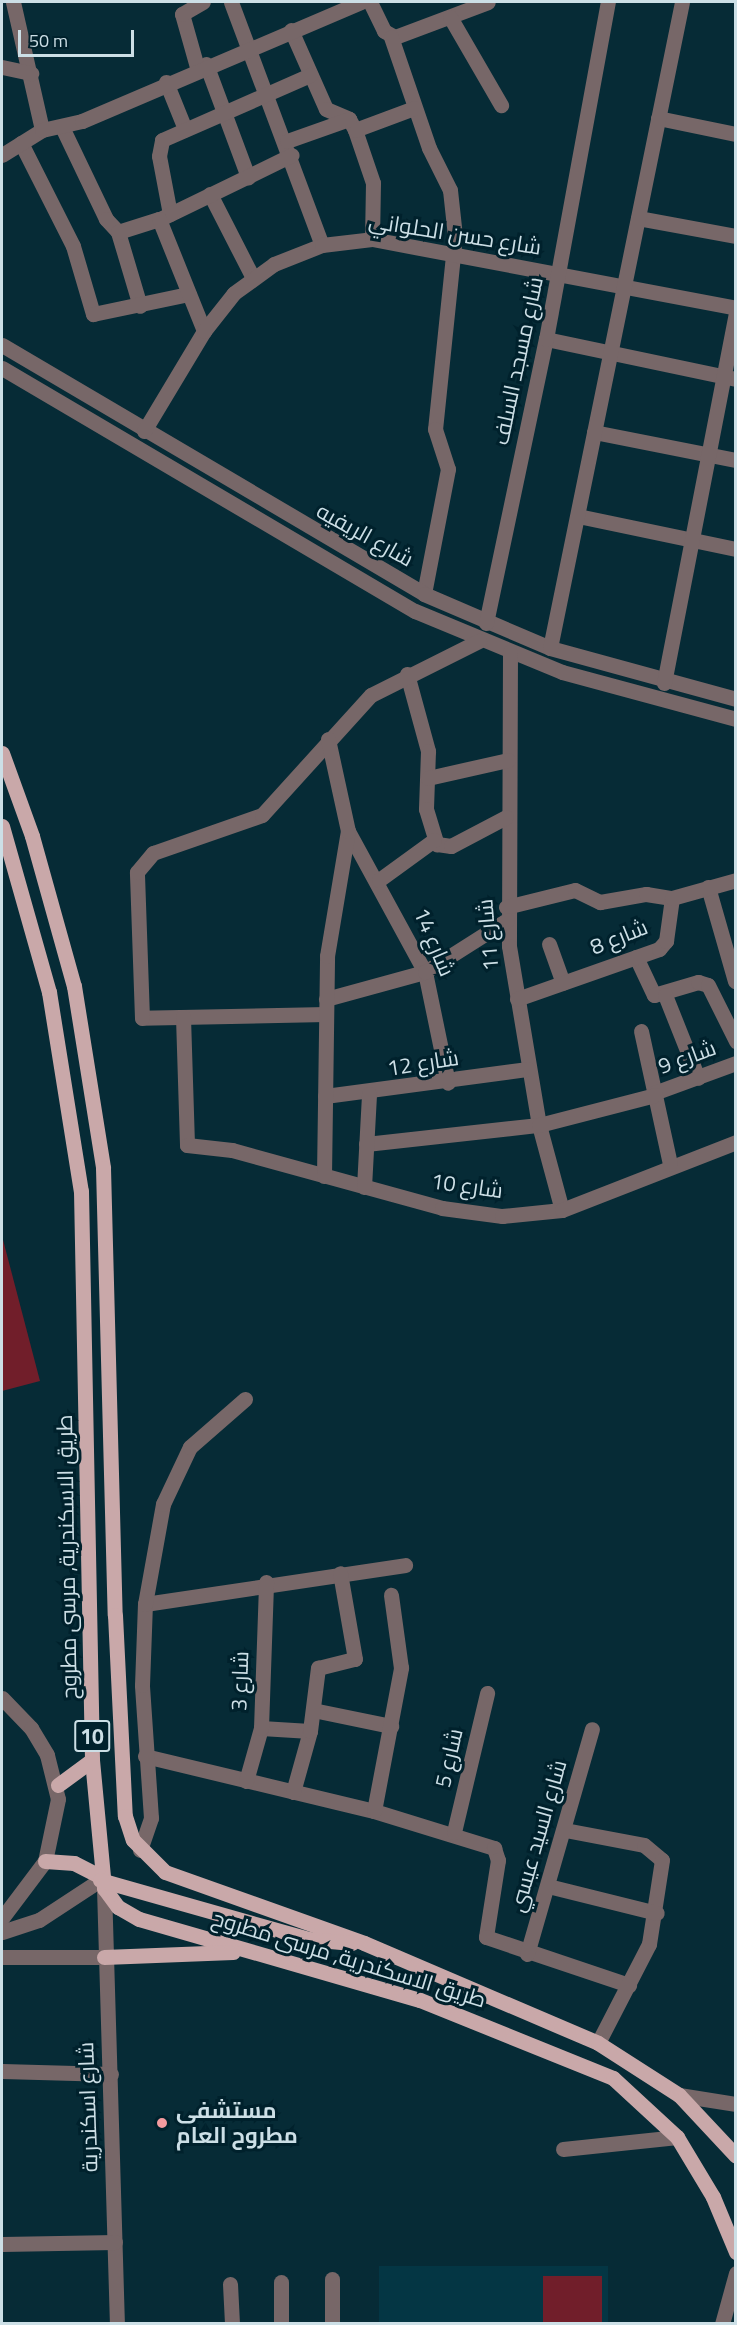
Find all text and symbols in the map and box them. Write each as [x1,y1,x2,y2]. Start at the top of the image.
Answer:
scale bar [21,18,136,56]
text: 50 m [29,27,68,54]
street label: شارع حسن الحلواني [367,207,543,261]
street label: شارع مسجد السلف [487,275,549,447]
street label: شارع الريفيه [312,498,418,572]
street label: شارع 11 [472,898,504,972]
street label: شارع 14 [408,904,460,980]
street label: شارع 8 [586,914,652,960]
street label: شارع 9 [654,1034,720,1080]
street label: شارع 12 [385,1044,461,1082]
street label: شارع 10 [429,1168,505,1204]
street label: طريق الاسكندرية, مرسى مطروح [51,1414,83,1700]
street label: شارع 3 [226,1651,254,1711]
road number: 10 [74,1718,110,1754]
street label: شارع 5 [429,1726,469,1790]
street label: شارع السيد عيسي [504,1757,572,1915]
street label: طريق الاسكندرية, مرسى مطروح [209,1905,489,2013]
street label: شارع اسكندرية [73,2041,103,2173]
place label: مستشفى مطروح العام [176,2097,298,2148]
marker: مستشفى مطروح العام [153,2114,171,2132]

